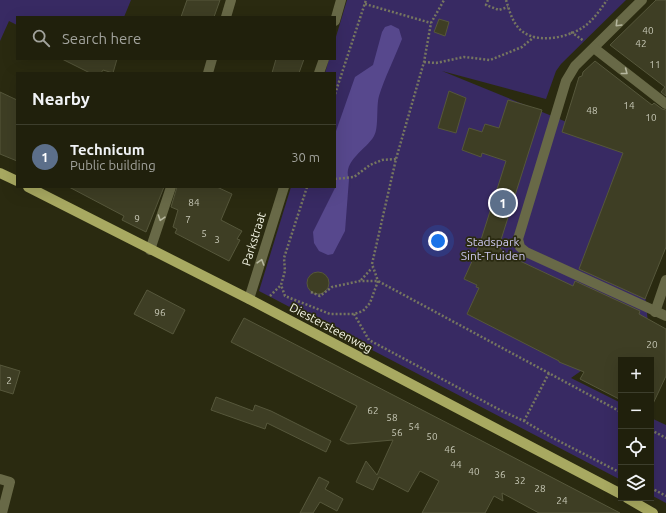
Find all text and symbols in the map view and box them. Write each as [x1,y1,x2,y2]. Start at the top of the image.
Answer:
search box [16,16,336,60]
one-way arrow [615,19,623,27]
house number: 40 [642,25,654,36]
icon: search [30,27,52,49]
text: Search here [62,30,141,47]
house number: 42 [635,38,647,49]
house number: 11 [649,59,661,70]
one-way arrow [621,67,628,74]
text: Nearby [32,89,90,108]
house number: 14 [623,100,635,111]
house number: 48 [586,105,598,116]
house number: 10 [645,112,657,123]
text: Technicum [70,141,145,158]
text: 1 [41,150,49,164]
text: 30 m [291,150,320,164]
text: Public building [70,158,156,172]
pin: 1 [490,188,516,218]
house number: 84 [188,197,200,208]
street label: Parkstraat [239,210,268,267]
house number: 9 [134,213,140,224]
house number: 7 [185,214,191,225]
one-way arrow [157,215,165,222]
house number: 5 [201,228,207,239]
your location [428,231,448,251]
house number: 3 [214,234,220,245]
park label: Stadspark Sint-Truiden [461,235,525,262]
one-way arrow [256,259,265,266]
street label: Diestersteenweg [288,300,375,355]
house number: 96 [154,307,166,318]
house number: 20 [646,339,658,350]
map controls [618,357,654,501]
button: + [618,357,654,393]
house number: 2 [6,375,12,386]
button: − [618,393,654,429]
house number: 62 [367,405,379,416]
house number: 58 [386,412,398,423]
house number: 54 [408,421,420,432]
house number: 56 [391,427,403,438]
button: locate [618,429,654,465]
house number: 50 [426,431,438,442]
house number: 46 [444,444,456,455]
house number: 44 [450,459,462,470]
button: layers [618,465,654,501]
house number: 40 [468,466,480,477]
house number: 36 [494,469,506,480]
house number: 32 [514,475,526,486]
house number: 28 [534,483,546,494]
house number: 24 [556,495,568,506]

